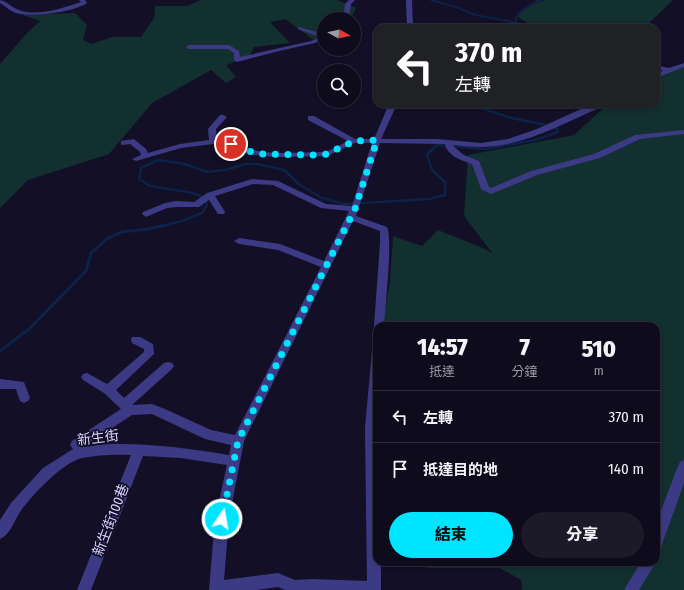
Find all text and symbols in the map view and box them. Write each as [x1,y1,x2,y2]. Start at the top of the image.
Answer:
north arrow [317,12,361,56]
map controls [317,12,361,108]
text: 370 m [455,36,522,69]
icon: left [389,40,441,92]
button: search [317,64,361,108]
text: 左轉 [455,74,491,96]
pin [214,127,248,161]
icon: arrive [220,133,242,155]
text: 14:57 [417,333,468,361]
text: 7 [519,333,530,361]
text: 510 [582,335,616,363]
text: m [594,363,604,378]
text: 抵達 [429,364,455,379]
text: 分鐘 [512,364,538,379]
icon: left [389,406,411,428]
text: 370 m [609,408,644,426]
text: 左轉 [423,409,453,427]
street label: 新生街 [76,427,120,449]
icon: arrive [389,458,411,480]
text: 140 m [608,460,644,478]
text: 抵達目的地 [423,461,498,479]
street label: 新生街100巷 [89,481,133,559]
position arrow [201,498,243,540]
button: 結束 [389,512,513,558]
button: 分享 [521,512,644,558]

